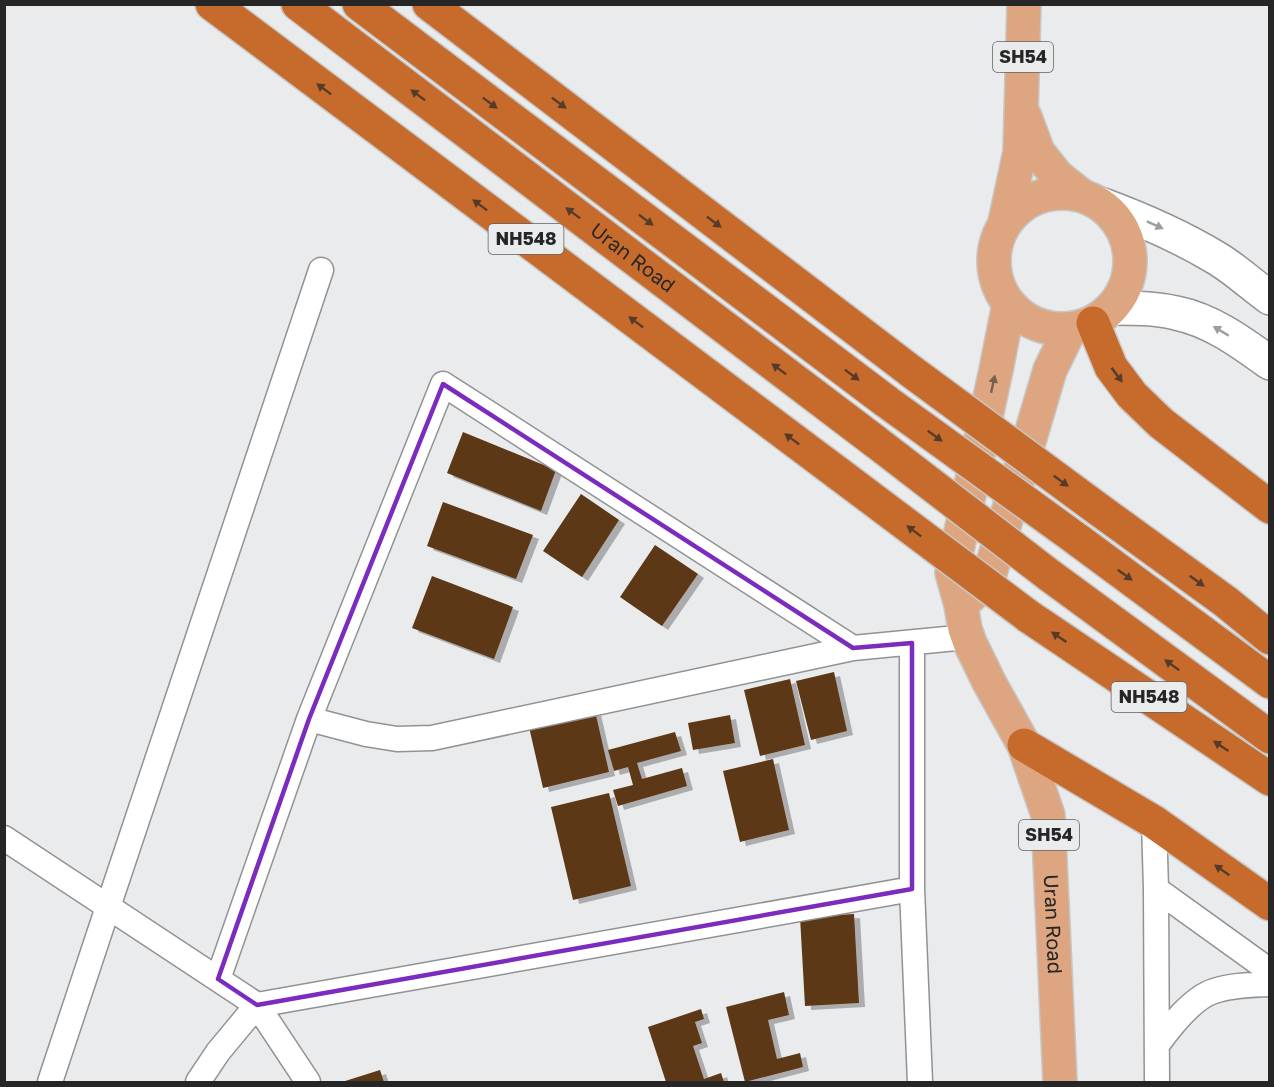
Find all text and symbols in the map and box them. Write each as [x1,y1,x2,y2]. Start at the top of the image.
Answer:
road number: SH54 [993,42,1053,72]
one-way arrow [317,83,332,95]
one-way arrow [410,89,426,102]
one-way arrow [482,96,498,109]
one-way arrow [551,97,567,110]
one-way arrow [473,200,488,212]
one-way arrow [566,207,582,219]
one-way arrow [637,214,653,226]
one-way arrow [707,215,722,227]
street label: Uran Road [586,217,680,297]
one-way arrow [1146,220,1164,230]
road number: NH548 [488,224,564,254]
one-way arrow [629,317,644,329]
one-way arrow [1213,325,1229,336]
one-way arrow [771,362,787,375]
one-way arrow [1111,367,1123,383]
one-way arrow [844,369,860,381]
one-way arrow [989,374,998,393]
one-way arrow [926,430,942,442]
one-way arrow [785,434,800,446]
one-way arrow [1052,475,1068,487]
one-way arrow [906,524,922,537]
one-way arrow [1117,568,1132,580]
one-way arrow [1188,575,1204,587]
one-way arrow [1052,631,1068,643]
one-way arrow [1164,659,1180,671]
road number: NH548 [1112,682,1186,712]
one-way arrow [1213,741,1229,752]
road number: SH54 [1019,820,1079,850]
one-way arrow [1214,864,1230,876]
street label: Uran Road [1040,874,1068,974]

